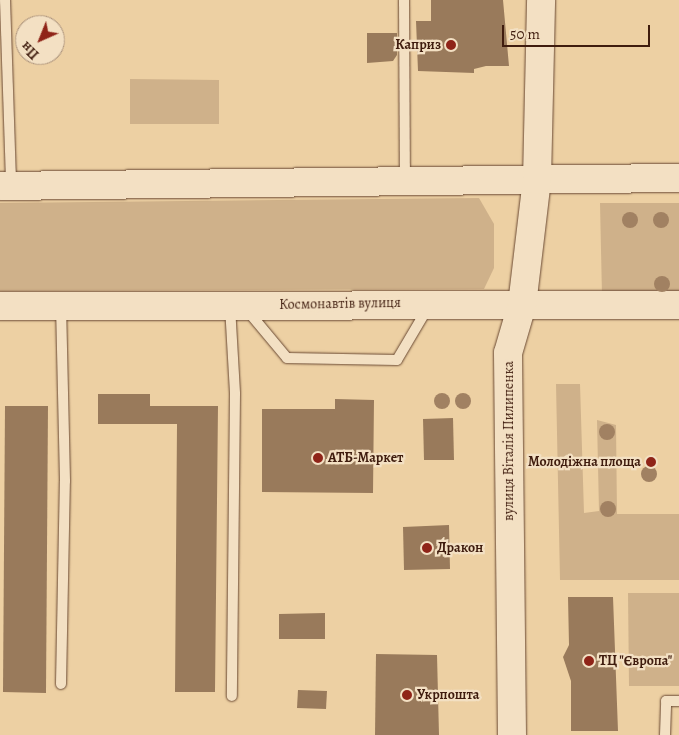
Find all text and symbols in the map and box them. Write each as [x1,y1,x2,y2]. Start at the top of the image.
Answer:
north arrow [15,15,65,65]
scale bar [504,15,652,47]
text: 50 m [510,24,540,44]
text: Пн [17,37,43,64]
place label: Каприз [395,37,441,53]
marker: Каприз [445,39,457,51]
street label: Космонавтів вулиця [279,295,401,313]
street label: вулиця Віталія Пилипенка [501,361,517,521]
place label: АТБ-Маркет [328,450,404,466]
marker: АТБ-Маркет [312,452,324,464]
place label: Молодіжна площа [528,454,641,470]
marker: Молодіжна площа [645,456,657,468]
place label: Дракон [437,540,483,556]
marker: Дракон [421,542,433,554]
place label: ТЦ "Європа" [599,653,672,669]
marker: ТЦ "Європа" [583,655,595,667]
place label: Укрпошта [417,687,479,703]
marker: Укрпошта [401,689,413,701]

